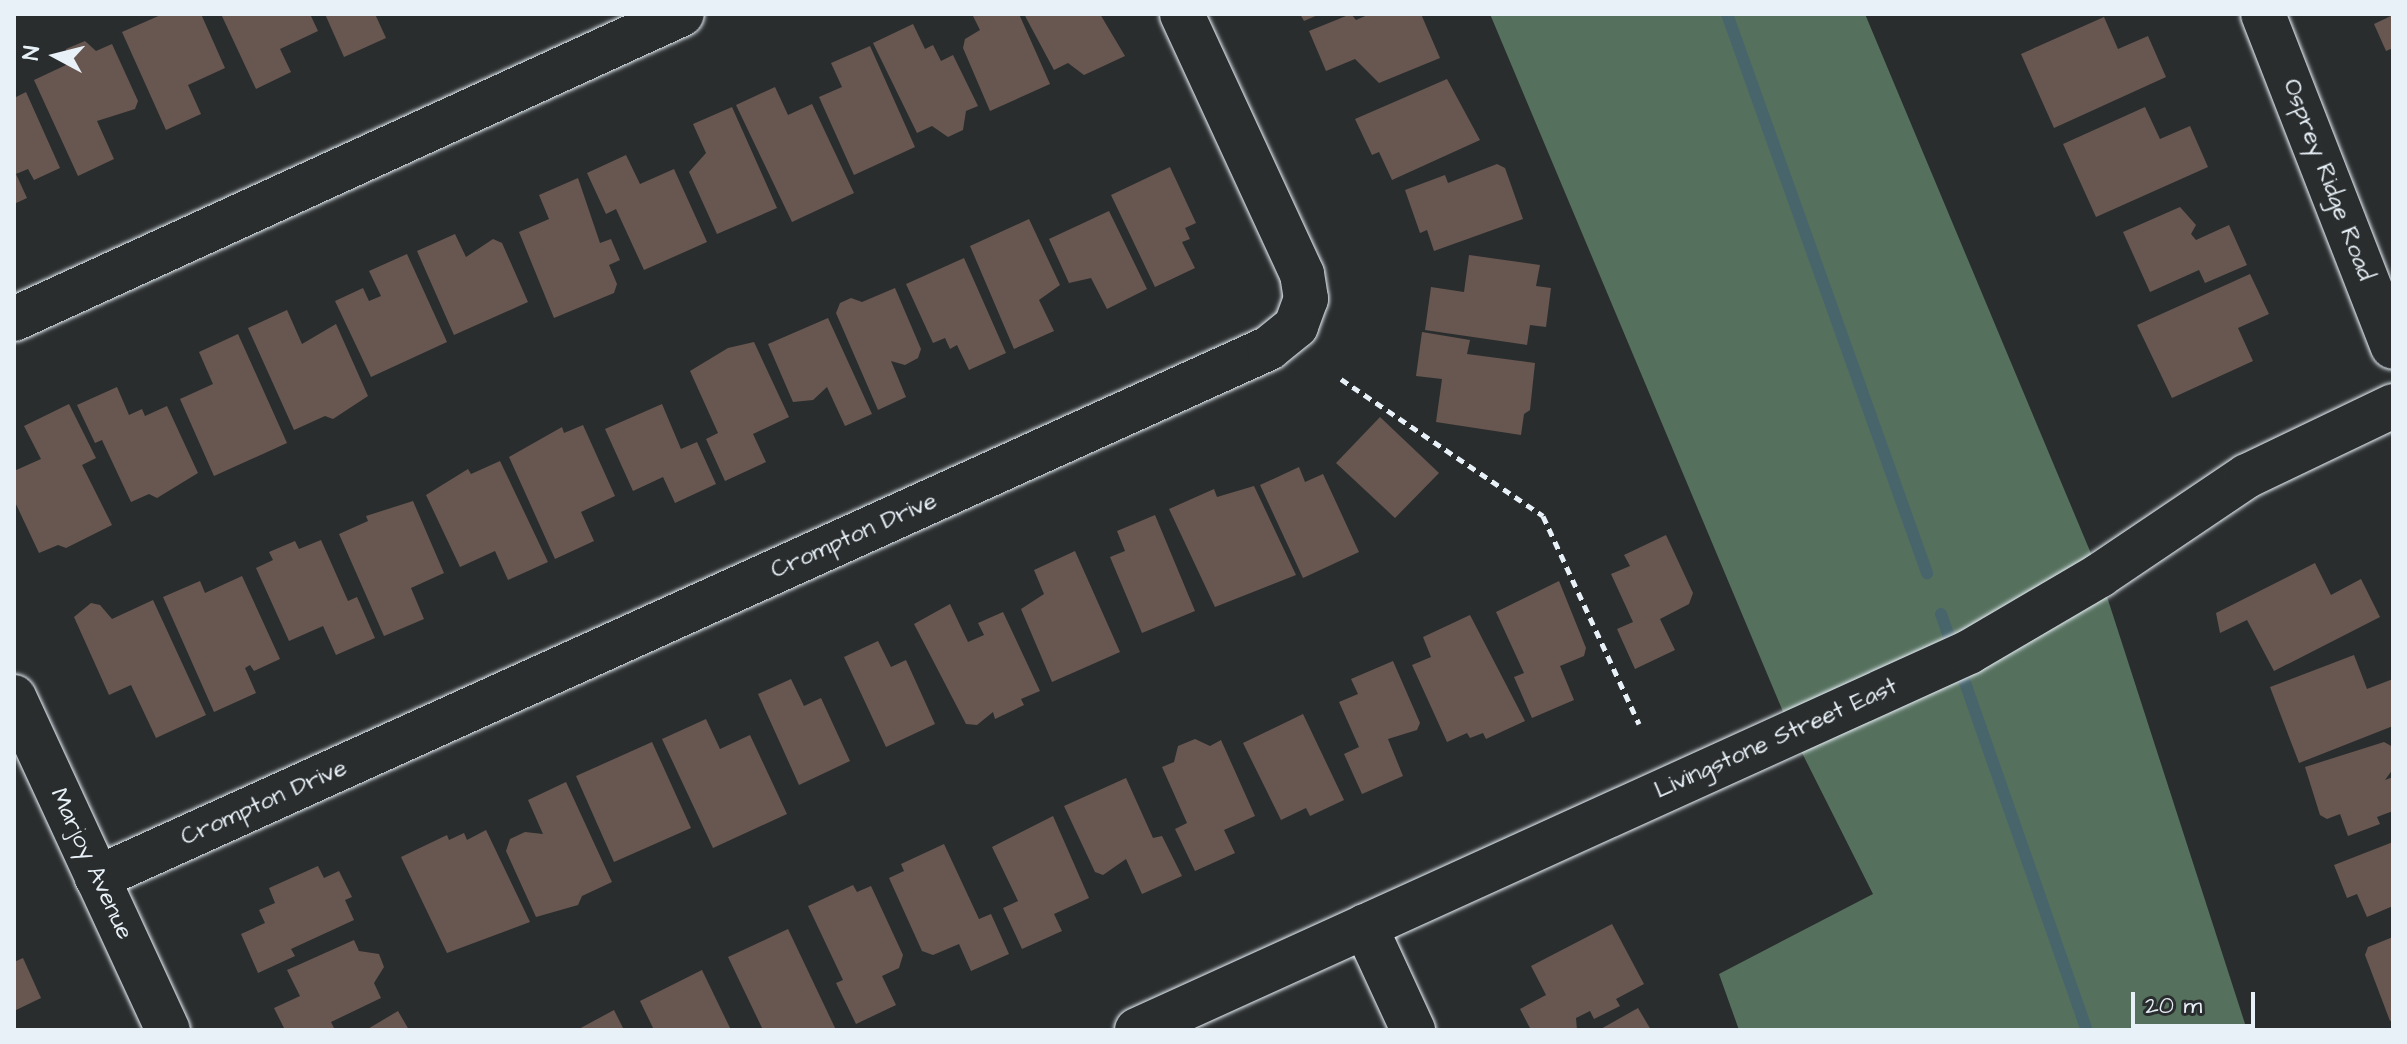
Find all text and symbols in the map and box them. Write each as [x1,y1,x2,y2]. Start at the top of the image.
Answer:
north arrow [16,16,96,96]
text: N [15,44,48,62]
street label: Osprey Ridge Road [2276,75,2380,285]
street label: Crompton Drive [767,487,941,585]
street label: Livingstone Street East [1650,672,1902,806]
street label: Crompton Drive [177,754,351,852]
street label: Marjoy Avenue [43,784,139,944]
scale bar [2135,976,2259,1026]
text: 20 m [2145,989,2202,1023]

